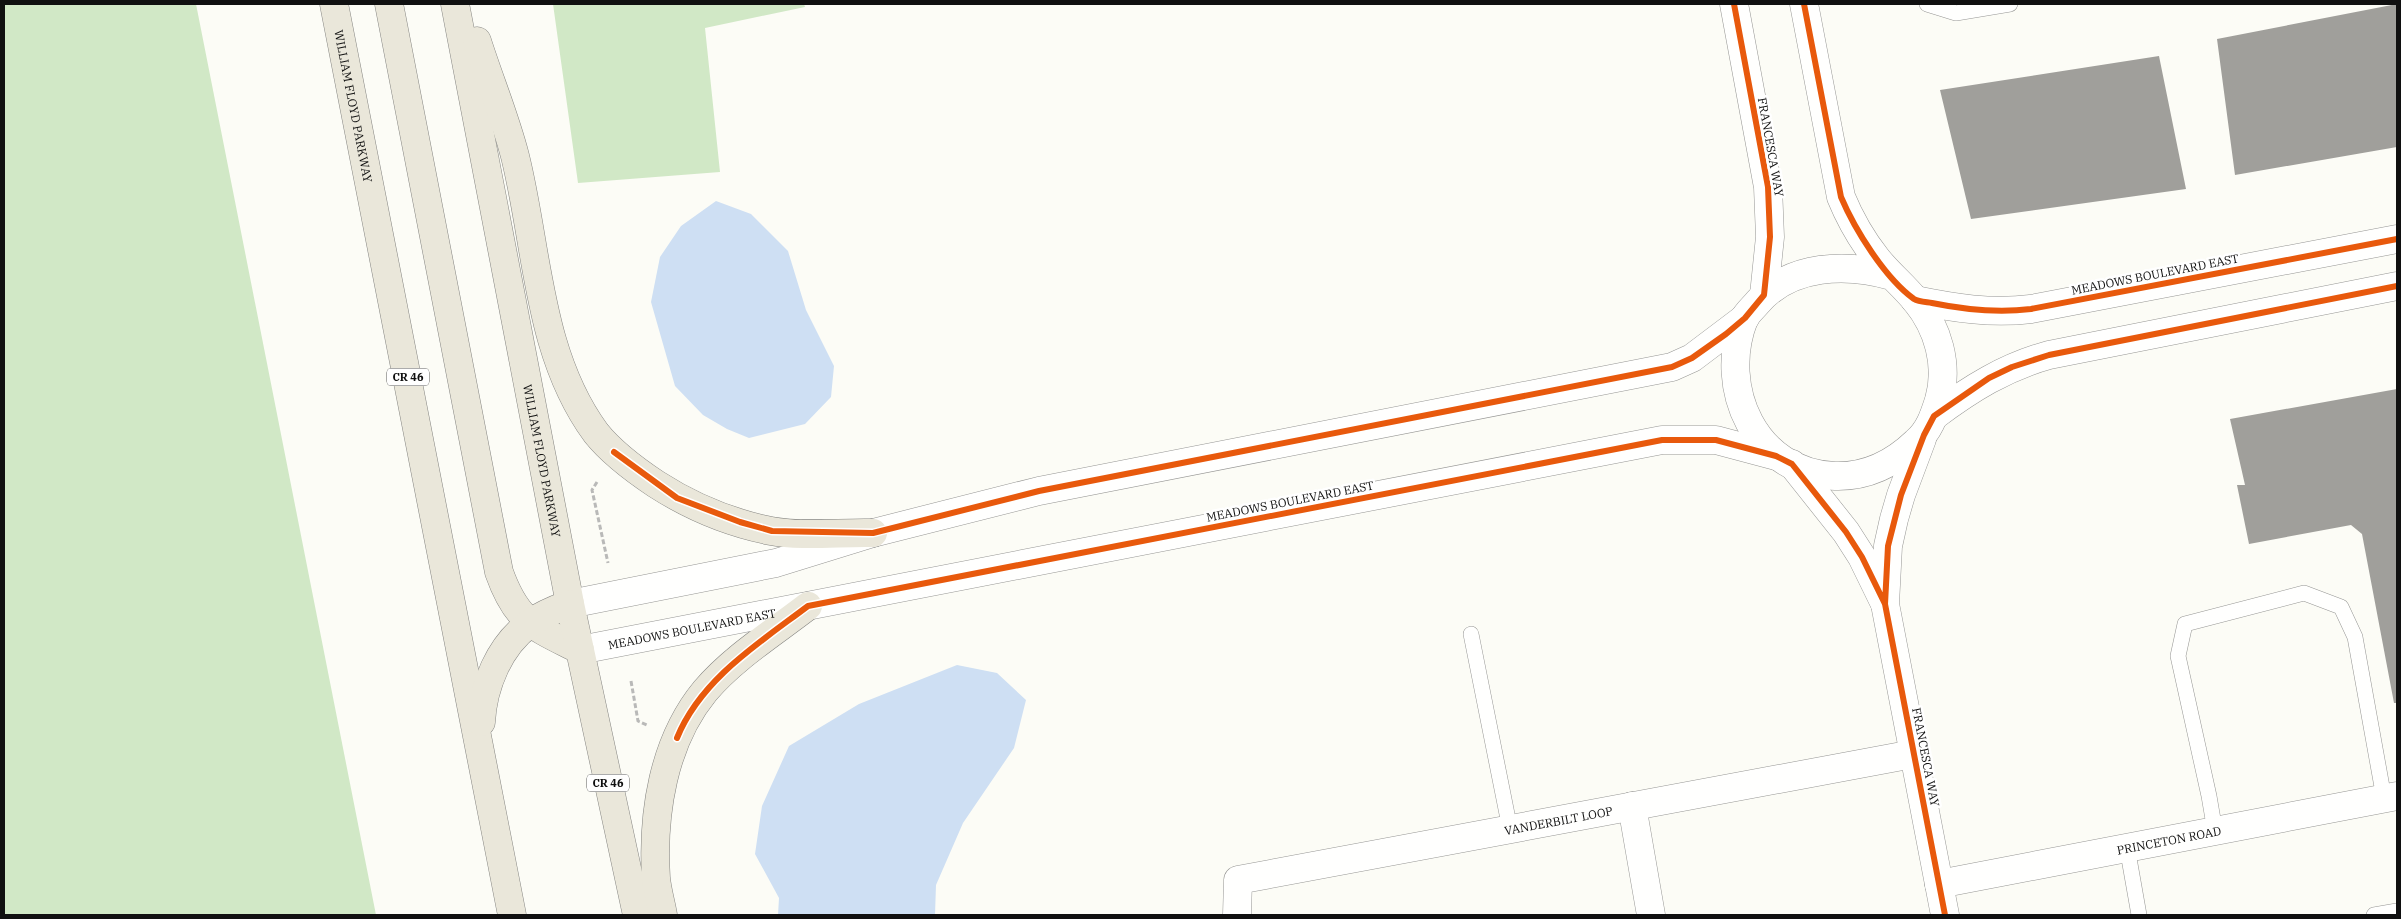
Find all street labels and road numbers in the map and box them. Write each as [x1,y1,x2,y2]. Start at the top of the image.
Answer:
street label: WILLIAM FLOYD PARKWAY [332,28,376,184]
street label: FRANCESCA WAY [1755,96,1787,198]
street label: MEADOWS BOULEVARD EAST [2070,250,2240,298]
road number: CR 46 [387,368,429,386]
street label: WILLIAM FLOYD PARKWAY [521,383,565,539]
street label: MEADOWS BOULEVARD EAST [1205,477,1375,525]
street label: MEADOWS BOULEVARD EAST [607,605,777,652]
street label: FRANCESCA WAY [1909,706,1943,808]
road number: CR 46 [587,774,629,791]
street label: VANDERBILT LOOP [1503,803,1614,838]
street label: PRINCETON ROAD [2115,822,2222,857]

